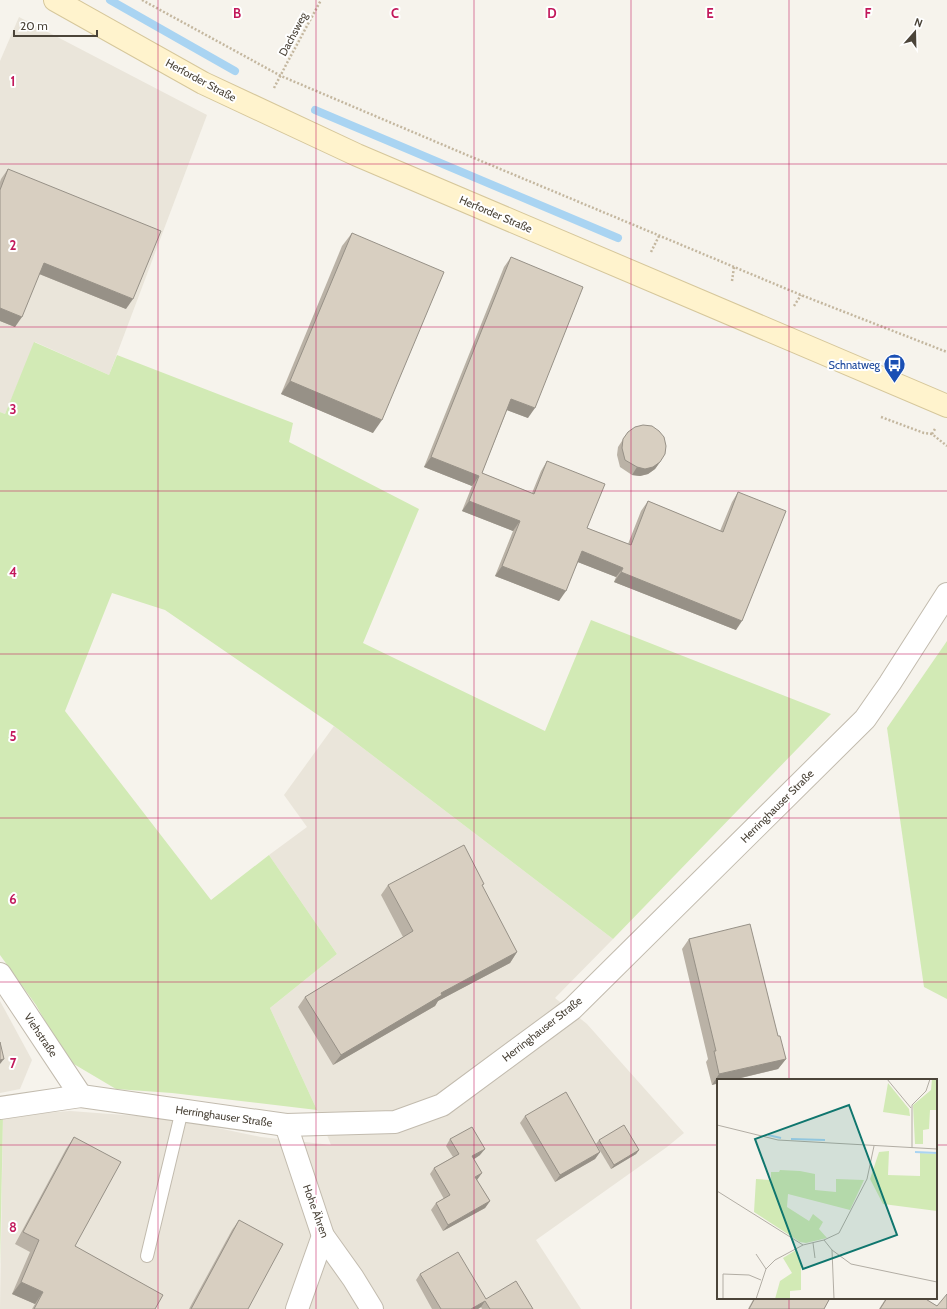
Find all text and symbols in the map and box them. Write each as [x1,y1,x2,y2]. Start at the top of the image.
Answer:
text: B [233,5,241,21]
text: C [391,5,399,21]
text: D [547,5,557,21]
text: E [706,5,714,21]
text: F [865,5,872,21]
street label: Dachsweg [276,9,311,58]
scale bar [14,12,97,38]
north arrow [895,12,935,52]
text: N [912,15,924,31]
text: 20 m [20,18,48,33]
street label: Herforder Straße [163,56,239,105]
text: 1 [11,73,15,89]
street label: Herforder Straße [457,192,535,236]
text: 2 [10,237,17,253]
bus stop icon: Schnatweg [882,352,908,385]
place label: Schnatweg [829,358,881,372]
text: 3 [9,401,17,417]
text: 4 [9,564,17,580]
text: 5 [10,728,17,744]
street label: Herringhauser Straße [737,766,817,846]
text: 6 [9,891,17,907]
street label: Herringhauser Straße [499,993,585,1065]
street label: Viehstraße [21,1010,61,1060]
text: 7 [10,1055,17,1071]
inset map [717,1079,937,1299]
street label: Herringhauser Straße [175,1102,274,1130]
street label: Hohe Ähren [300,1182,332,1240]
text: 8 [9,1219,17,1235]

